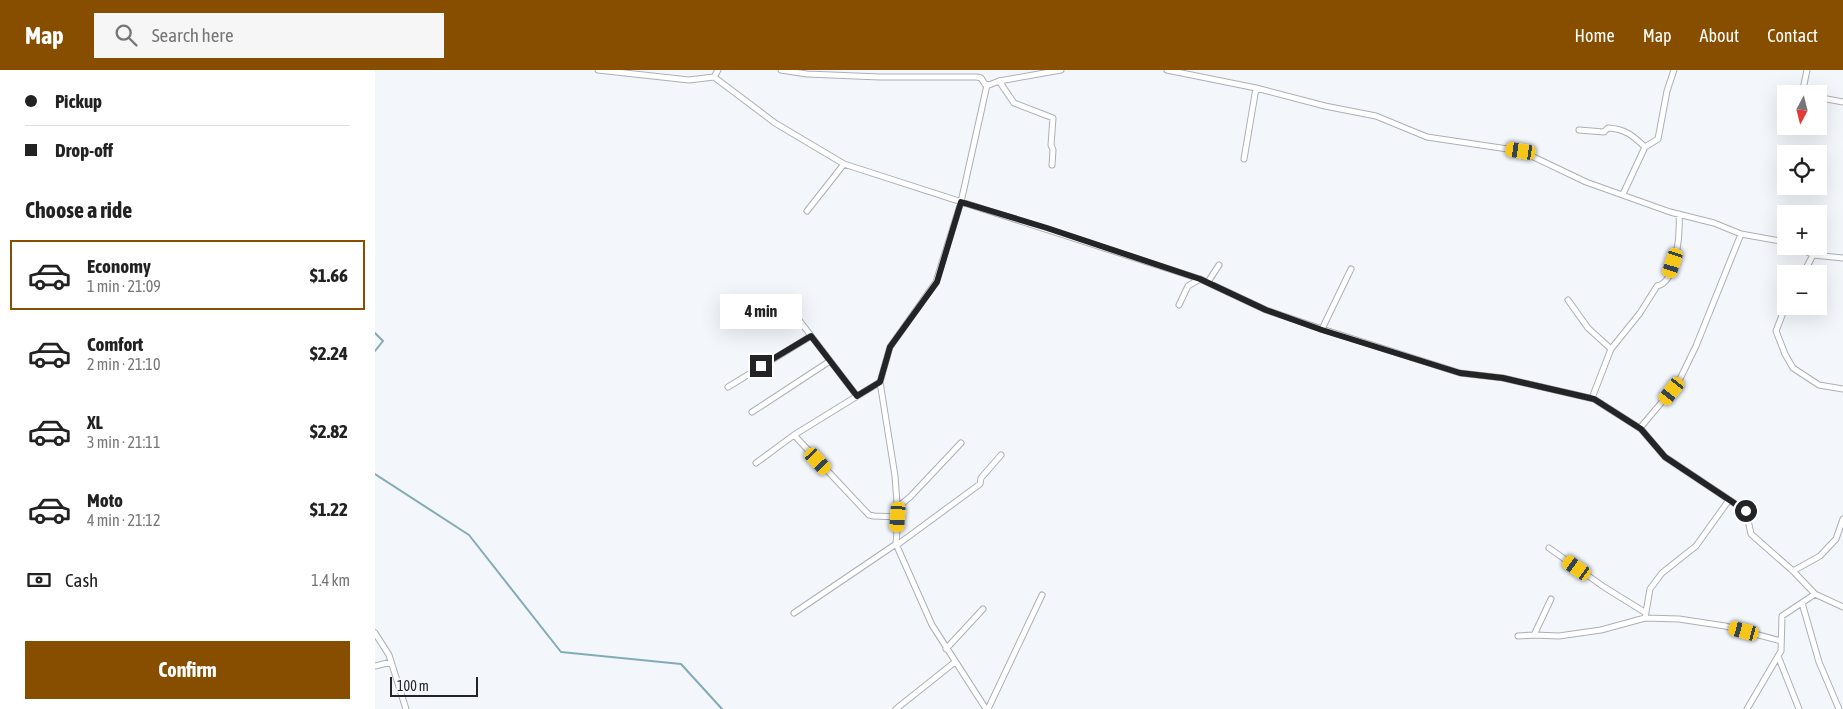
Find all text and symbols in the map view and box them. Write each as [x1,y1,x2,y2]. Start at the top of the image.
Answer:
search box [94,13,444,58]
icon: search [112,21,140,49]
text: Map [25,22,64,49]
text: Search here [152,24,234,46]
text: Home [1575,25,1615,46]
text: Map [1643,25,1672,46]
text: About [1700,25,1739,46]
text: Contact [1767,25,1818,46]
north arrow [1777,85,1827,135]
map controls [1777,85,1827,315]
text: Pickup [55,90,102,112]
text: Drop-off [55,139,113,161]
car [1505,141,1536,161]
button: locate [1777,145,1827,195]
text: Choose a ride [25,197,132,223]
button: + [1777,205,1827,255]
car [1661,246,1684,280]
icon: car [27,253,72,298]
text: Economy [87,255,151,277]
text: $1.66 [310,264,348,286]
button: − [1777,265,1827,315]
text: 1 min · 21:09 [87,277,161,295]
callout: 4 min [720,294,802,328]
text: 4 min [745,302,777,320]
icon: car [27,331,72,376]
text: Comfort [87,333,143,355]
text: $2.24 [310,342,348,364]
text: 2 min · 21:10 [87,355,160,373]
route end [750,355,772,377]
car [1656,375,1687,407]
icon: car [27,409,72,454]
text: XL [87,411,103,433]
text: $2.82 [310,420,348,442]
text: 3 min · 21:11 [87,433,160,451]
car [802,445,833,477]
icon: car [27,487,72,532]
text: Moto [87,489,123,511]
text: $1.22 [310,498,348,520]
route start [1735,500,1757,522]
car [889,502,906,532]
text: 4 min · 21:12 [87,511,160,529]
car [1560,553,1593,583]
icon: cash [25,566,53,594]
text: Cash [65,569,98,591]
text: 1.4 km [311,571,350,589]
car [1727,620,1760,642]
button: Confirm [25,641,350,699]
scale bar [390,674,477,697]
text: 100 m [397,678,429,694]

